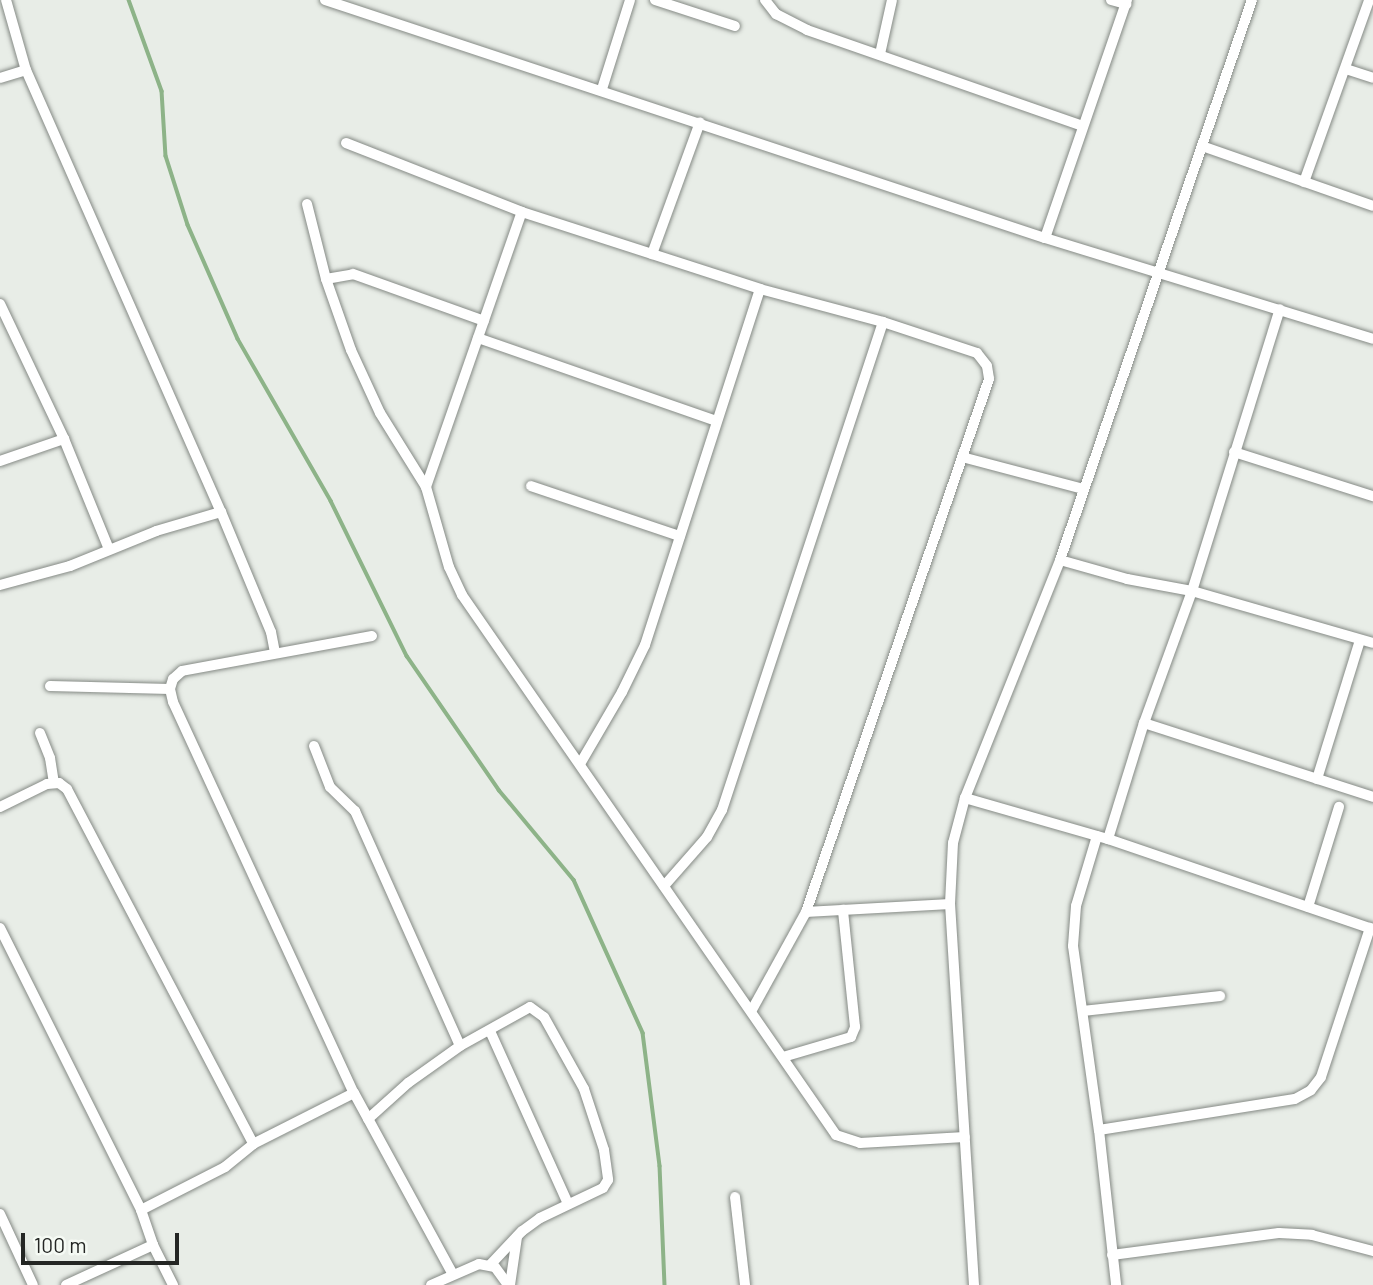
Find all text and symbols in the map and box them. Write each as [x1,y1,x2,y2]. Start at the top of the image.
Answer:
scale bar [24,1218,182,1262]
text: 100 m [34,1232,87,1257]

